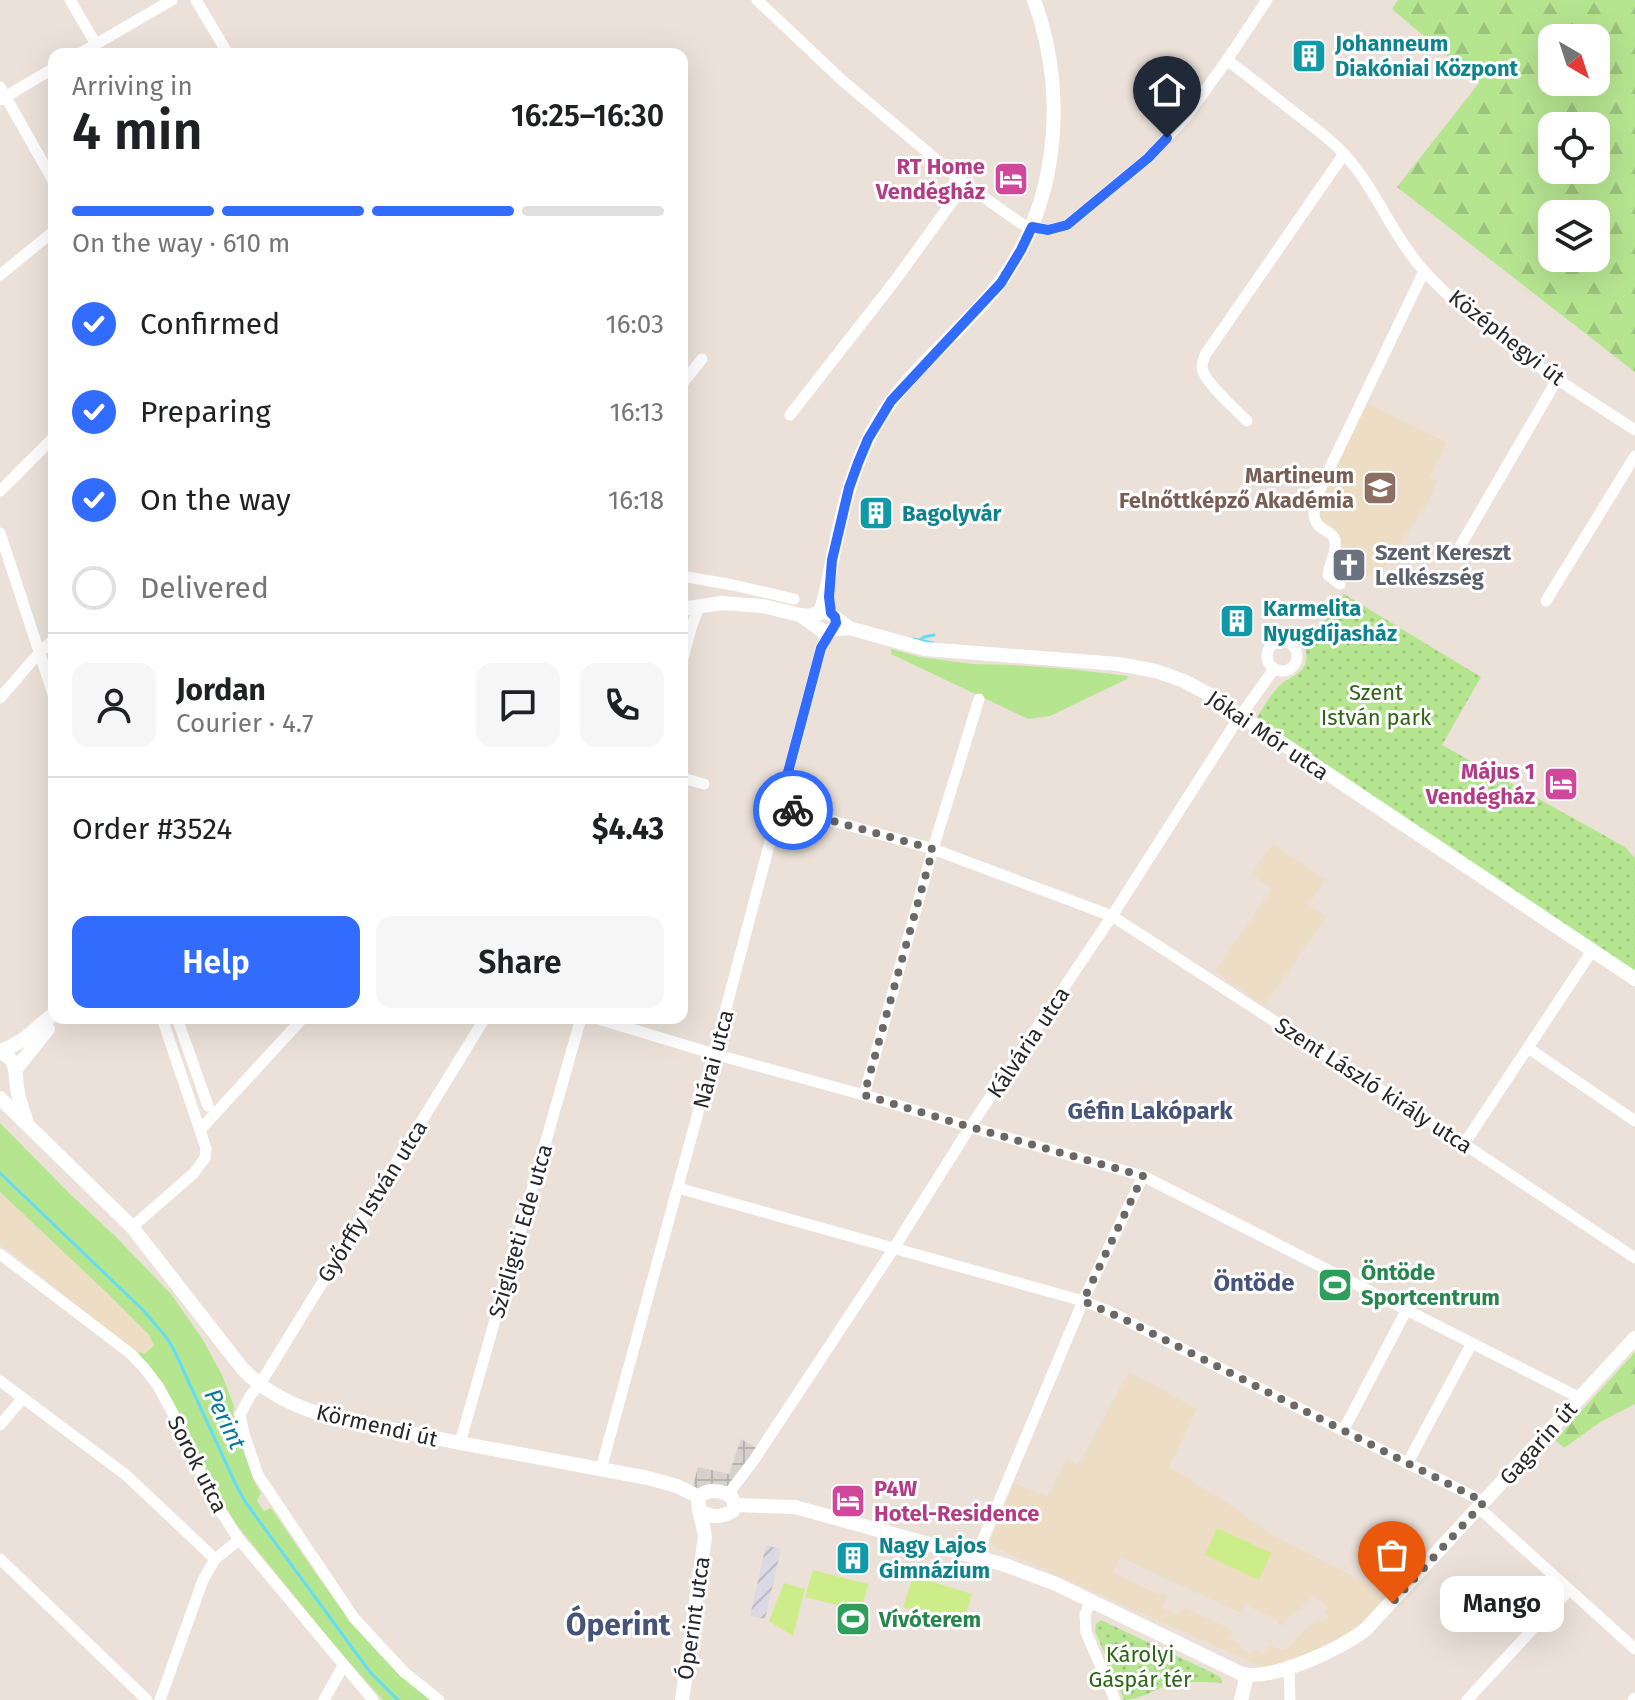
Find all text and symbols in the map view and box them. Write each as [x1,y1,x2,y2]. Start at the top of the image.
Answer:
north arrow [1538,24,1610,96]
map controls [1538,24,1610,272]
place label: Johanneum Diakóniai Központ [1334,30,1519,82]
building icon: Johanneum Diakóniai Központ [1290,37,1328,75]
pin [1133,56,1201,138]
icon: home [1145,68,1189,112]
text: Arriving in [72,71,193,102]
text: 16:25–16:30 [511,98,664,134]
text: 4 min [72,100,203,163]
button: locate [1538,112,1610,184]
place label: RT Home Vendégház [875,153,985,205]
hotel icon: RT Home Vendégház [992,160,1030,198]
button: layers [1538,200,1610,272]
text: On the way · 610 m [72,228,290,259]
street label: Középhegyi út [1443,284,1570,391]
icon: check [72,302,116,346]
text: Confirmed [140,306,280,342]
text: 16:03 [605,309,664,340]
icon: check [72,390,116,434]
text: Preparing [140,394,271,430]
text: 16:13 [609,397,664,428]
place label: Martineum Felnőttképző Akadémia [1119,462,1354,514]
school or university icon: Martineum Felnőttképző Akadémia [1361,469,1399,507]
icon: check [72,478,116,522]
text: On the way [140,482,291,518]
text: 16:18 [608,485,664,516]
building icon: Bagolyvár [857,494,895,532]
place label: Bagolyvár [902,500,1001,527]
place label: Szent Kereszt Lelkészség [1375,539,1512,591]
church icon: Szent Kereszt Lelkészség [1330,546,1368,584]
text: Delivered [140,570,269,606]
place label: Karmelita Nyugdíjasház [1263,595,1397,647]
building icon: Karmelita Nyugdíjasház [1218,602,1256,640]
button: person [72,663,156,747]
button: chat [476,663,560,747]
button: phone [580,663,664,747]
text: Jordan [176,672,266,708]
park label: Szent István park [1321,679,1432,731]
street label: Jókai Mór utca [1202,685,1334,786]
text: Courier · 4.7 [176,708,314,739]
place label: Május 1 Vendégház [1425,758,1535,810]
hotel icon: Május 1 Vendégház [1542,765,1580,803]
courier [753,770,833,850]
icon: bike [771,788,815,832]
text: Order #3524 [72,811,232,847]
text: $4.43 [592,811,664,847]
button: Help [72,916,360,1008]
button: Share [376,916,664,1008]
street label: Kálvária utca [981,982,1076,1103]
street label: Nárai utca [687,1007,740,1112]
street label: Szent László király utca [1270,1012,1477,1159]
district label: Géfin Lakópark [1068,1097,1233,1125]
street label: Győrffy István utca [312,1115,433,1287]
street label: Szigligeti Ede utca [483,1141,558,1321]
place label: Öntöde Sportcentrum [1361,1259,1500,1311]
sports icon: Öntöde Sportcentrum [1316,1266,1354,1304]
district label: Öntöde [1214,1269,1294,1297]
water label: Perint [198,1384,252,1454]
street label: Gagarin út [1494,1396,1583,1491]
street label: Körmendi út [314,1398,440,1453]
street label: Sorok utca [162,1411,233,1517]
place label: P4W Hotel-Residence [874,1475,1040,1527]
hotel icon: P4W Hotel-Residence [829,1482,867,1520]
pin [1358,1521,1426,1603]
place label: Nagy Lajos Gimnázium [879,1532,990,1584]
icon: bag [1370,1533,1414,1577]
building icon: Nagy Lajos Gimnázium [834,1539,872,1577]
street label: Óperint utca [671,1555,716,1682]
callout: Mango [1440,1575,1564,1631]
text: Mango [1463,1588,1541,1619]
sports icon: Vívóterem [834,1600,872,1638]
district label: Óperint [566,1604,671,1643]
place label: Vívóterem [878,1606,981,1633]
park label: Károlyi Gáspár tér [1088,1641,1192,1693]

